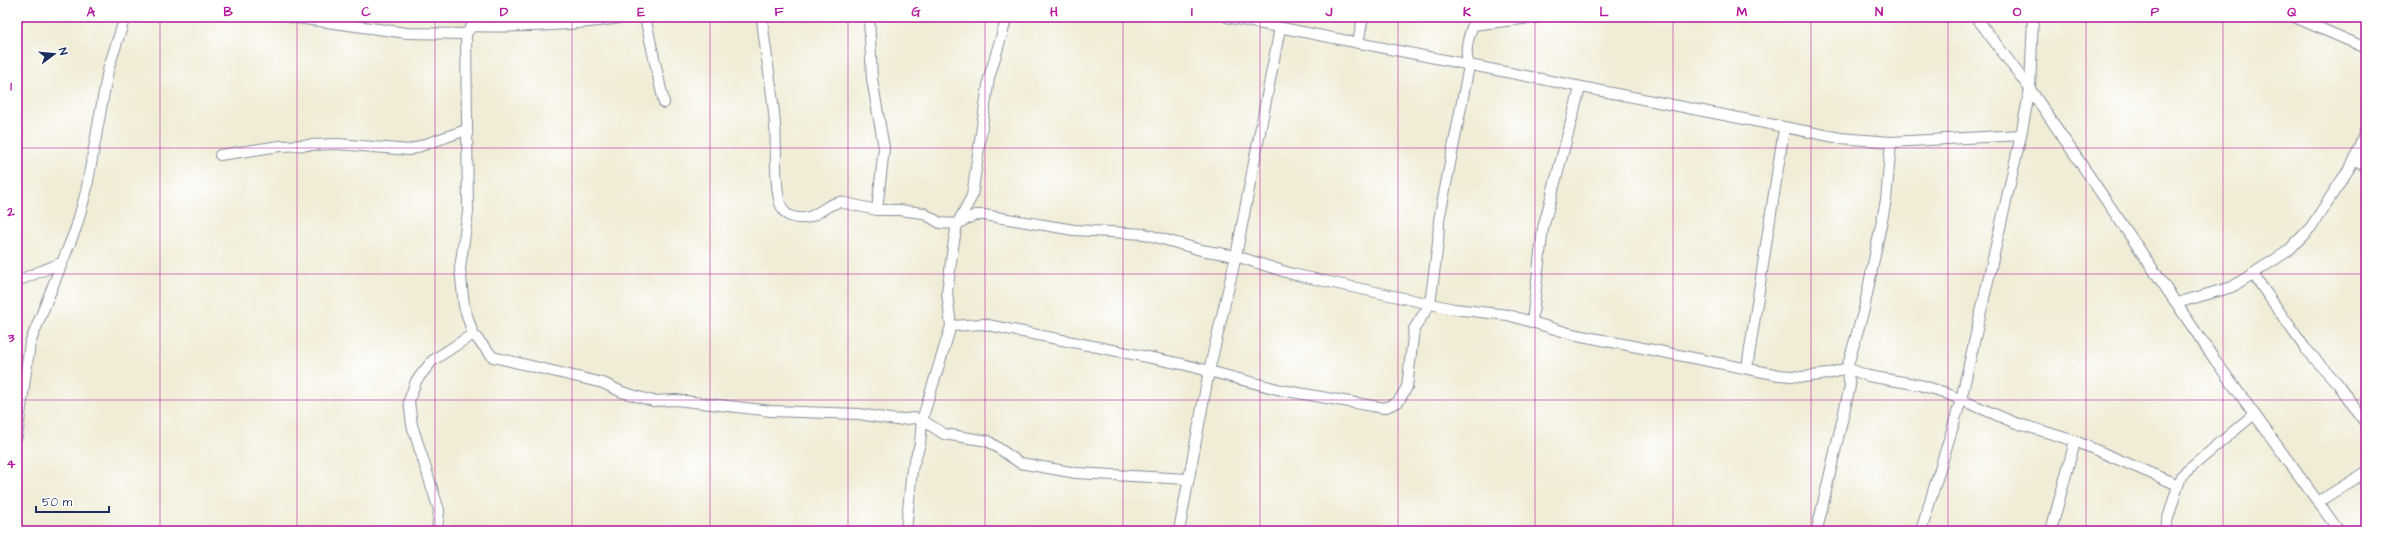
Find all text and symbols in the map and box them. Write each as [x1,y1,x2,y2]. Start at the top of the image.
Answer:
text: A [87,3,96,21]
text: B [223,3,233,21]
text: C [361,3,371,21]
text: D [500,3,509,21]
text: E [637,3,645,21]
text: F [774,3,784,21]
text: G [911,3,921,21]
text: H [1050,3,1058,21]
text: I [1191,3,1193,21]
text: J [1325,3,1333,21]
text: K [1463,3,1471,21]
text: L [1599,3,1609,21]
text: M [1737,3,1748,21]
text: N [1875,3,1883,21]
text: O [2013,3,2022,21]
text: P [2151,3,2160,21]
text: Q [2287,3,2297,21]
north arrow [34,34,74,74]
text: N [55,46,71,57]
text: 1 [10,77,12,95]
text: 2 [6,203,15,221]
text: 3 [7,329,15,347]
text: 4 [7,455,16,473]
scale bar [36,488,109,514]
text: 50 m [42,494,73,511]

